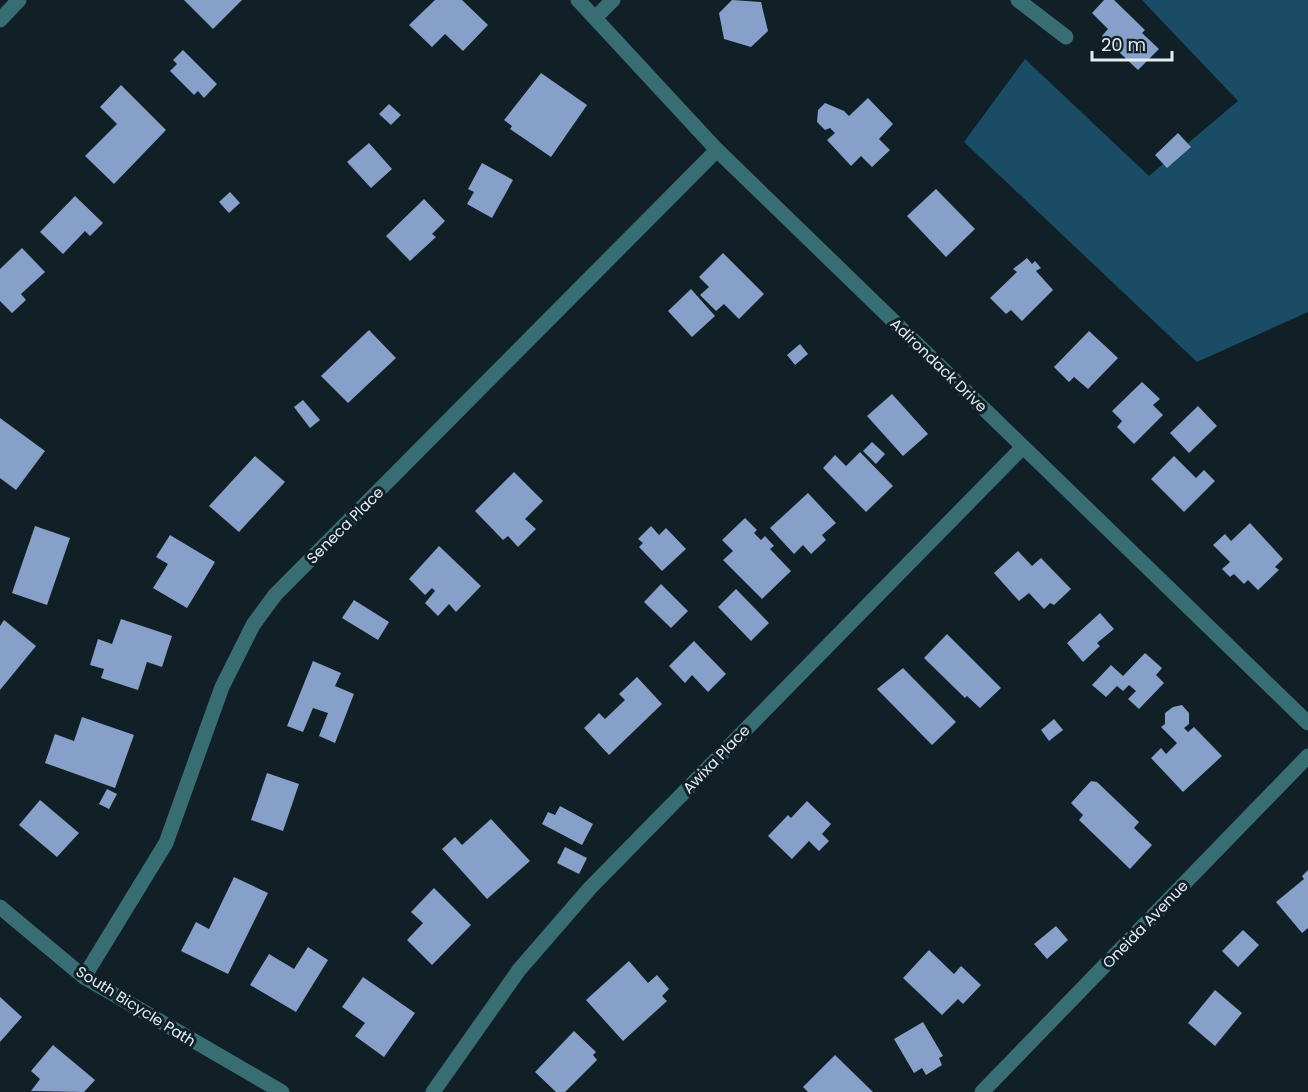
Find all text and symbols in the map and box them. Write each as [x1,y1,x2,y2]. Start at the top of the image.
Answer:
scale bar [1092,24,1172,62]
text: 20 m [1101,32,1146,57]
street label: Adirondack Drive [886,313,992,417]
street label: Seneca Place [302,482,388,568]
street label: Awixa Place [678,720,754,798]
street label: Oneida Avenue [1098,875,1192,973]
street label: South Bicycle Path [72,961,200,1051]

